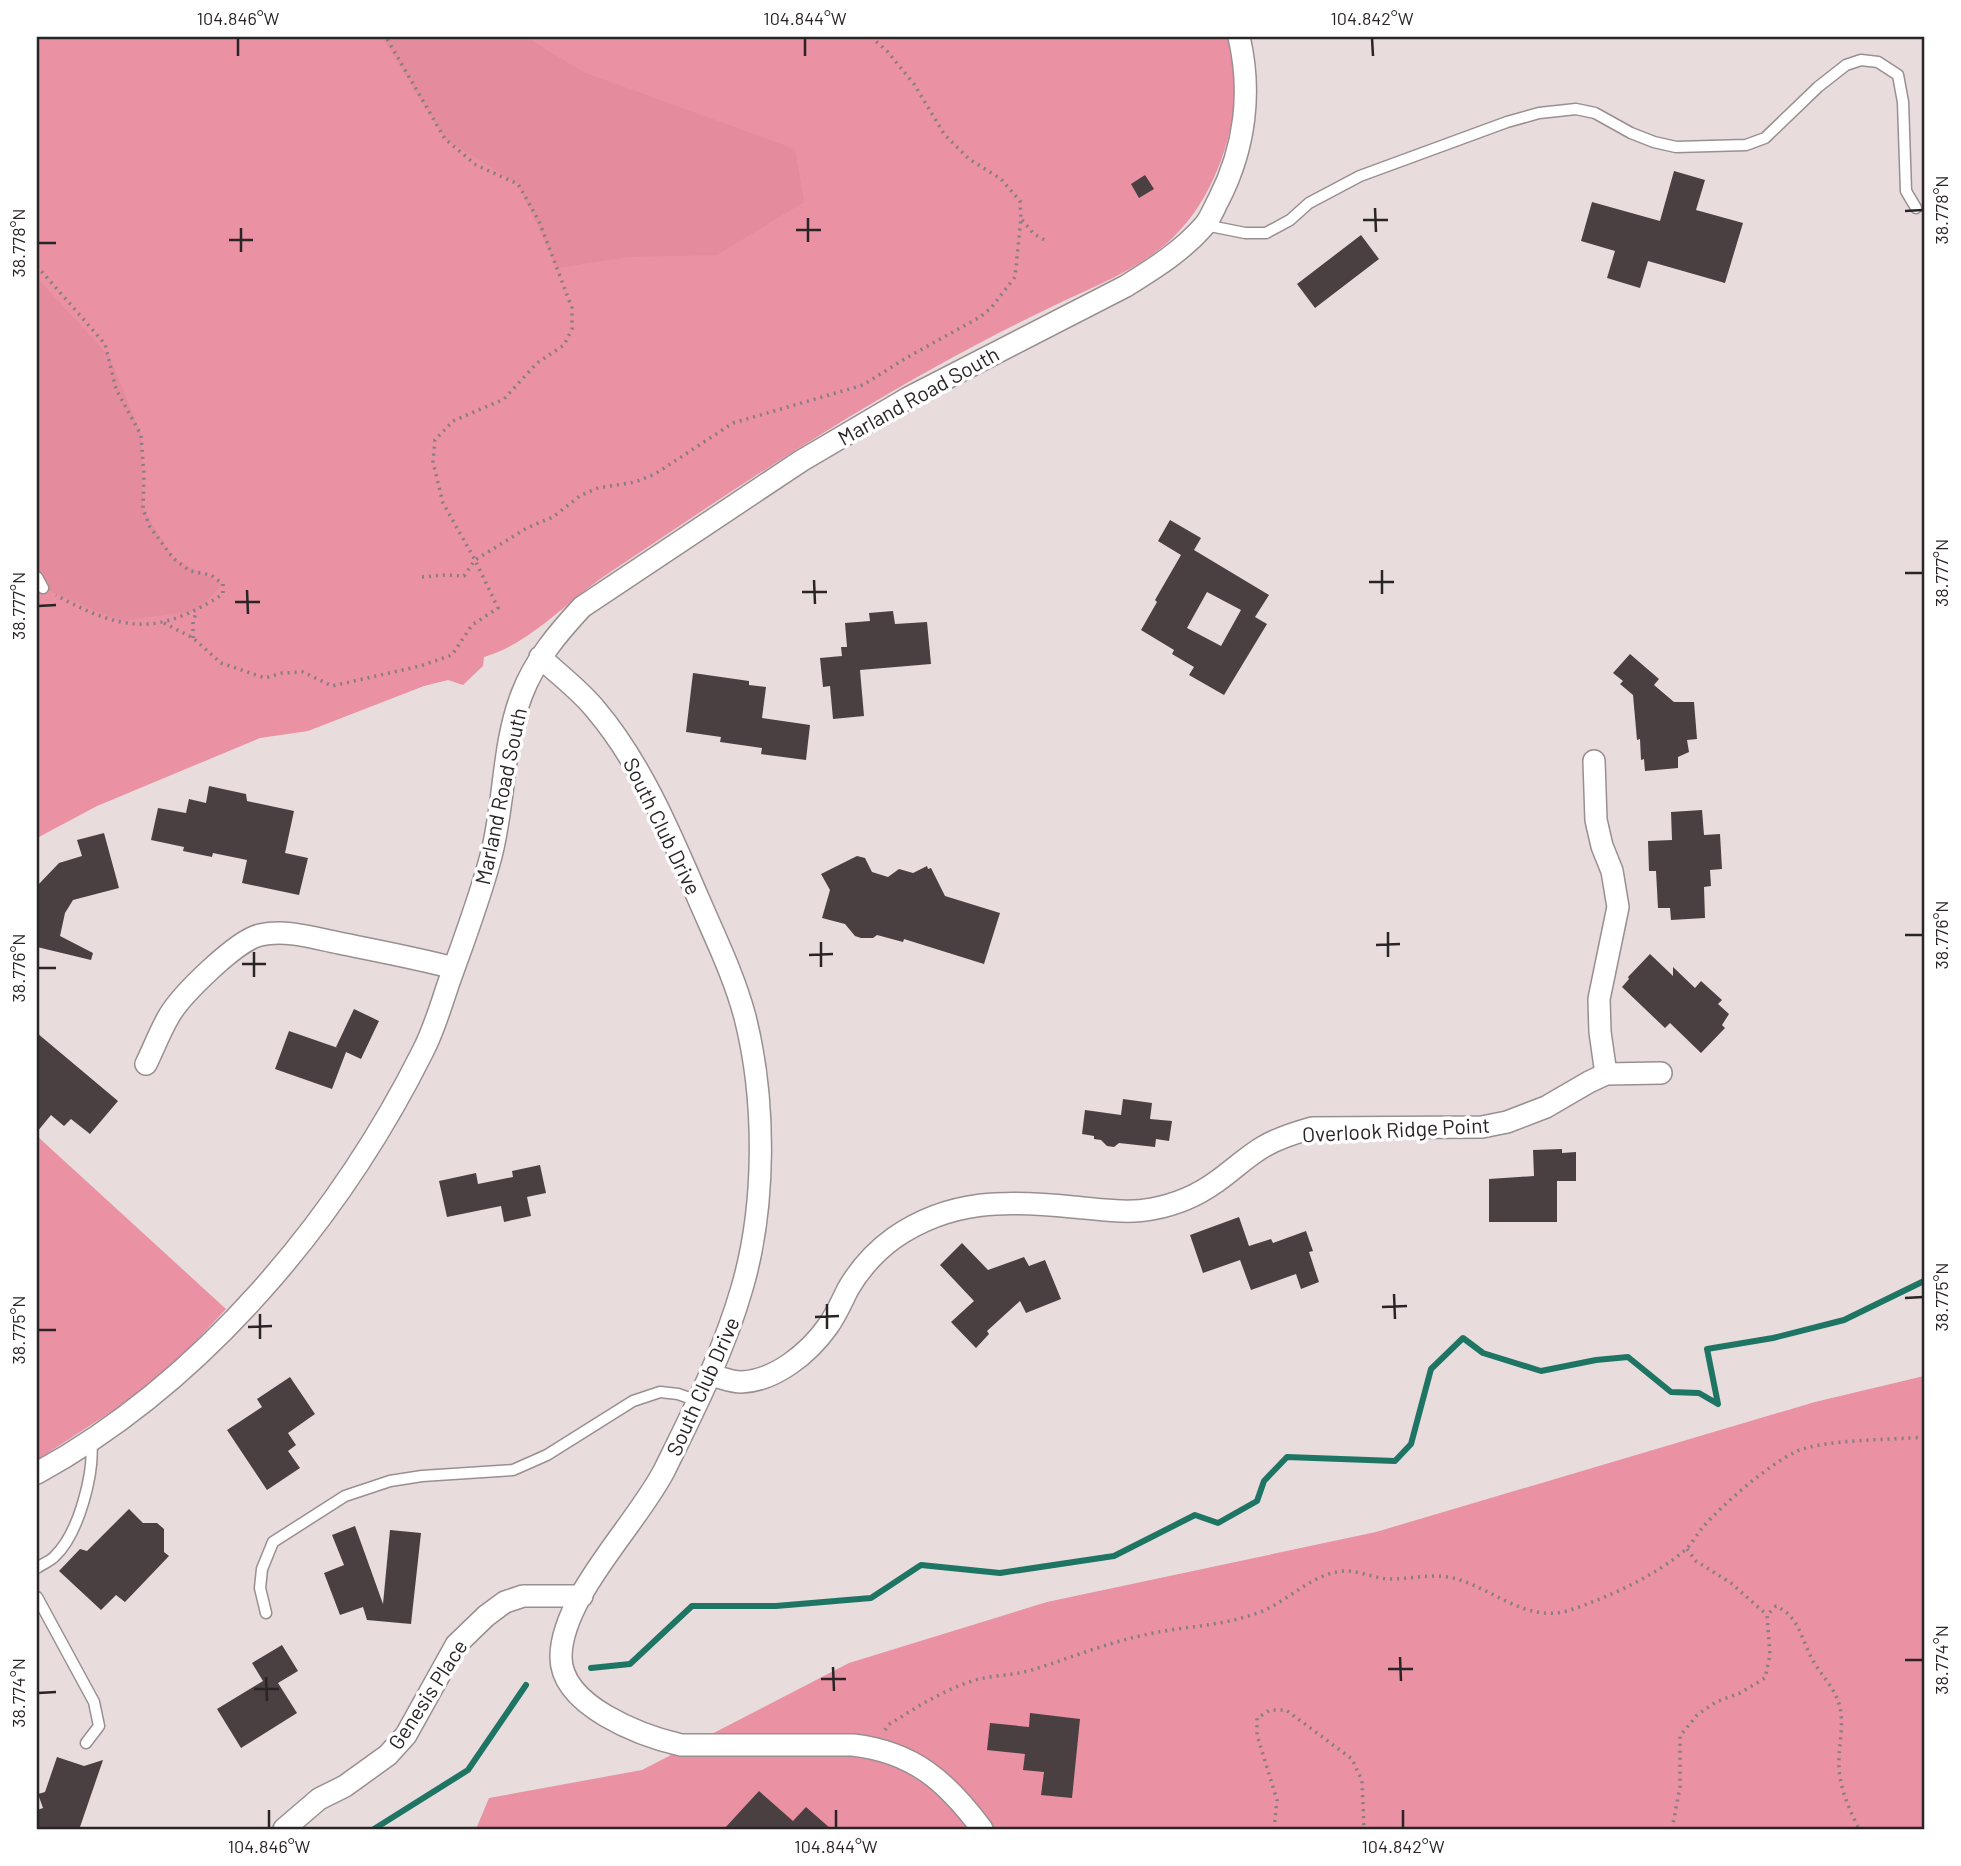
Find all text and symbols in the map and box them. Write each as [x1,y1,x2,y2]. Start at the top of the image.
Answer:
text: 104.846°W [197,7,280,29]
text: 104.844°W [763,7,847,29]
text: 104.842°W [1331,7,1414,29]
text: 38.778°N [1930,175,1952,245]
text: 38.778°N [7,208,29,278]
street label: Marland Road South [833,340,1003,450]
text: 38.777°N [1930,539,1952,607]
text: 38.777°N [7,572,29,640]
street label: Marland Road South [469,705,531,887]
street label: South Club Drive [619,753,707,899]
text: 38.776°N [1930,901,1952,969]
text: 38.776°N [7,934,29,1002]
street label: Overlook Ridge Point [1301,1112,1491,1146]
text: 38.775°N [1930,1263,1952,1331]
text: 38.775°N [7,1296,29,1364]
street label: South Club Drive [660,1313,744,1459]
text: 38.774°N [1930,1625,1952,1695]
street label: Genesis Place [382,1634,472,1754]
text: 38.774°N [7,1658,29,1728]
text: 104.846°W [228,1835,311,1857]
text: 104.844°W [794,1835,878,1857]
text: 104.842°W [1362,1835,1445,1857]

